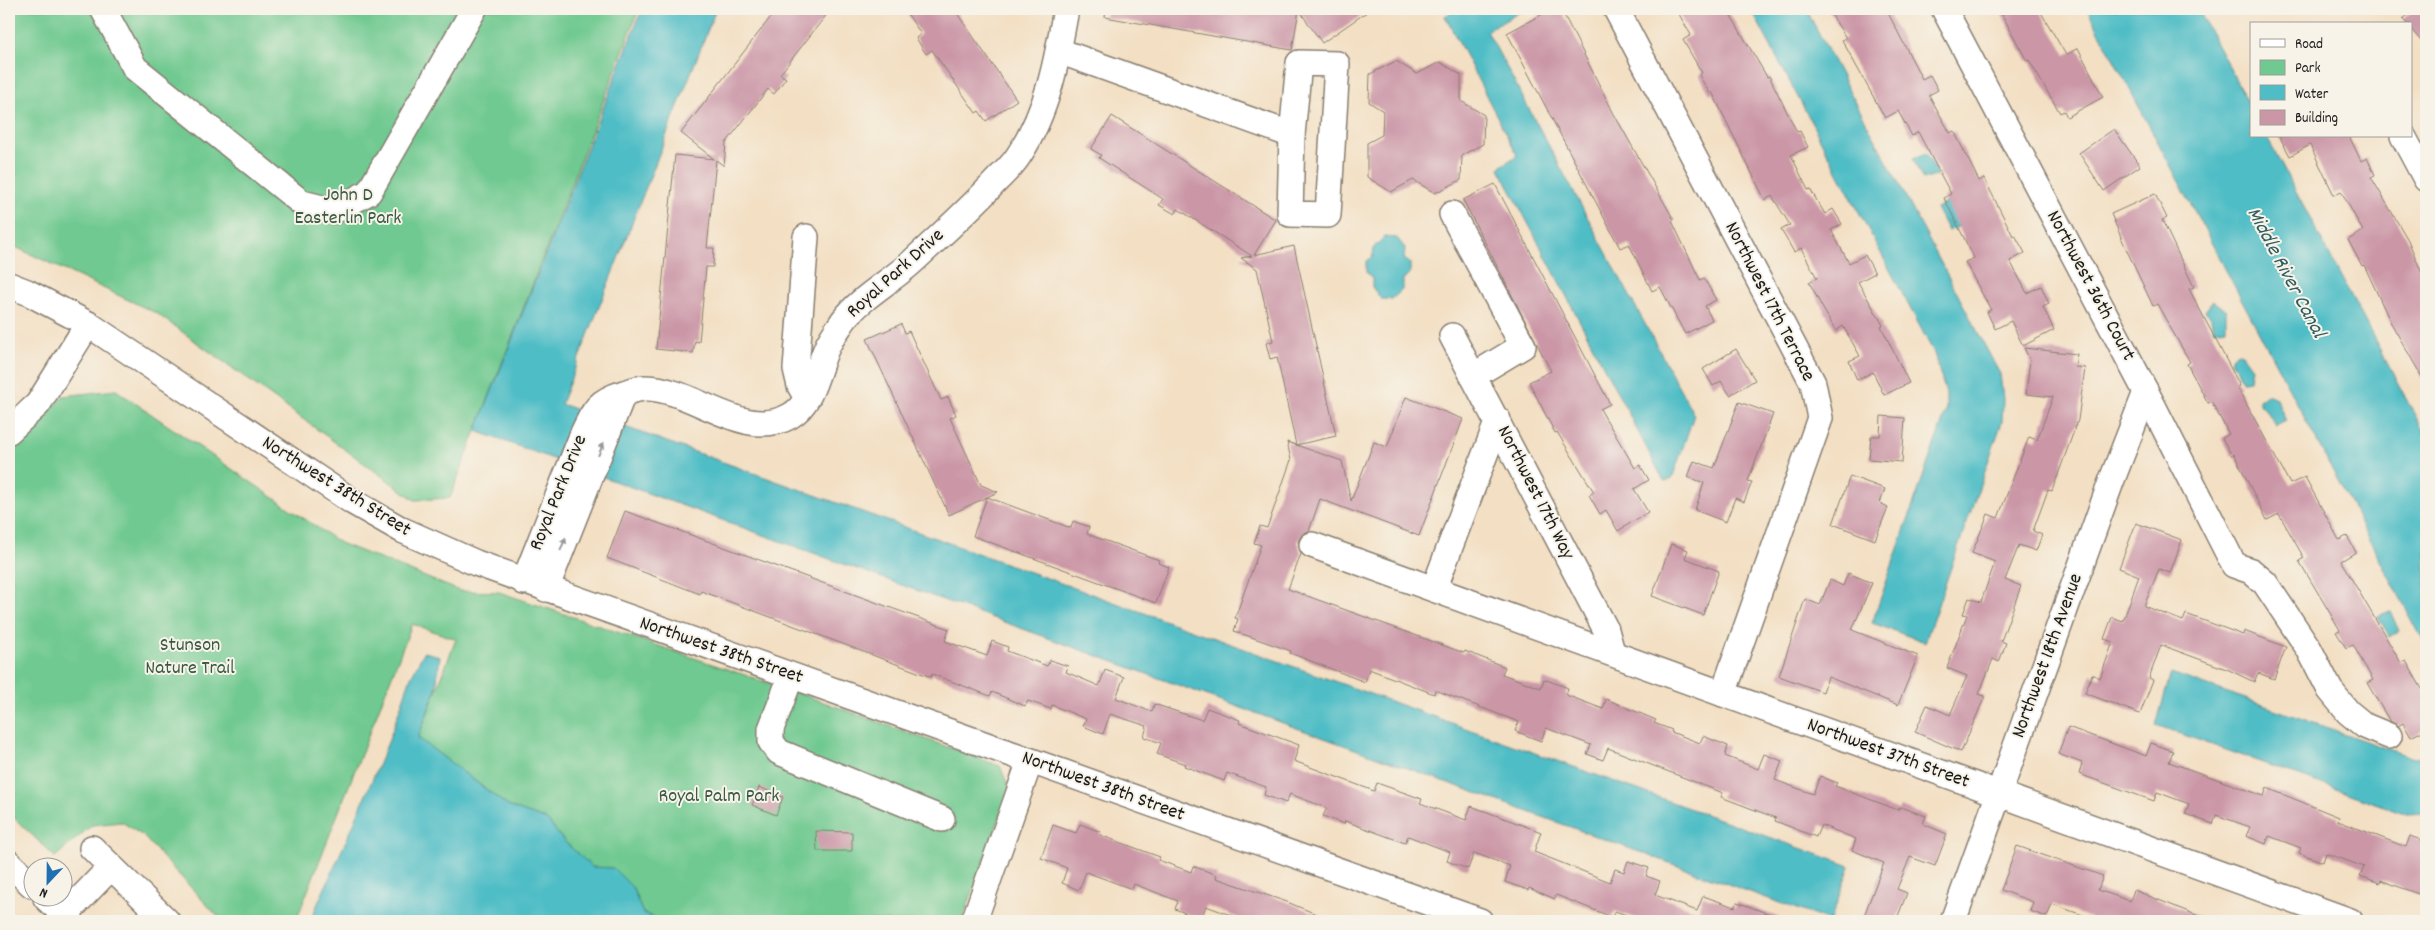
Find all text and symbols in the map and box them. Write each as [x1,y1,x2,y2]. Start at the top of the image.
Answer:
legend [2250,22,2412,138]
text: Road [2295,34,2323,56]
text: Park [2295,58,2321,80]
text: Water [2295,84,2329,106]
text: Building [2295,108,2338,130]
park label: John D Easterlin Park [295,182,401,233]
water label: Middle River Canal [2238,202,2333,346]
street label: Northwest 36th Court [2038,206,2142,366]
street label: Northwest 17th Terrace [1717,217,1821,387]
street label: Royal Park Drive [841,222,951,325]
street label: Northwest 17th Way [1489,421,1581,566]
street label: Northwest 38th Street [256,430,416,544]
street label: Royal Park Drive [523,431,595,555]
one-way arrow [597,441,605,456]
one-way arrow [560,536,568,551]
street label: Northwest 18th Avenue [2005,570,2091,742]
street label: Northwest 38th Street [635,610,807,692]
park label: Stunson Nature Trail [145,632,235,683]
street label: Northwest 37th Street [1803,712,1973,796]
street label: Northwest 38th Street [1018,745,1188,829]
park label: Royal Palm Park [658,783,780,811]
north arrow [22,858,72,908]
text: N [37,882,51,903]

